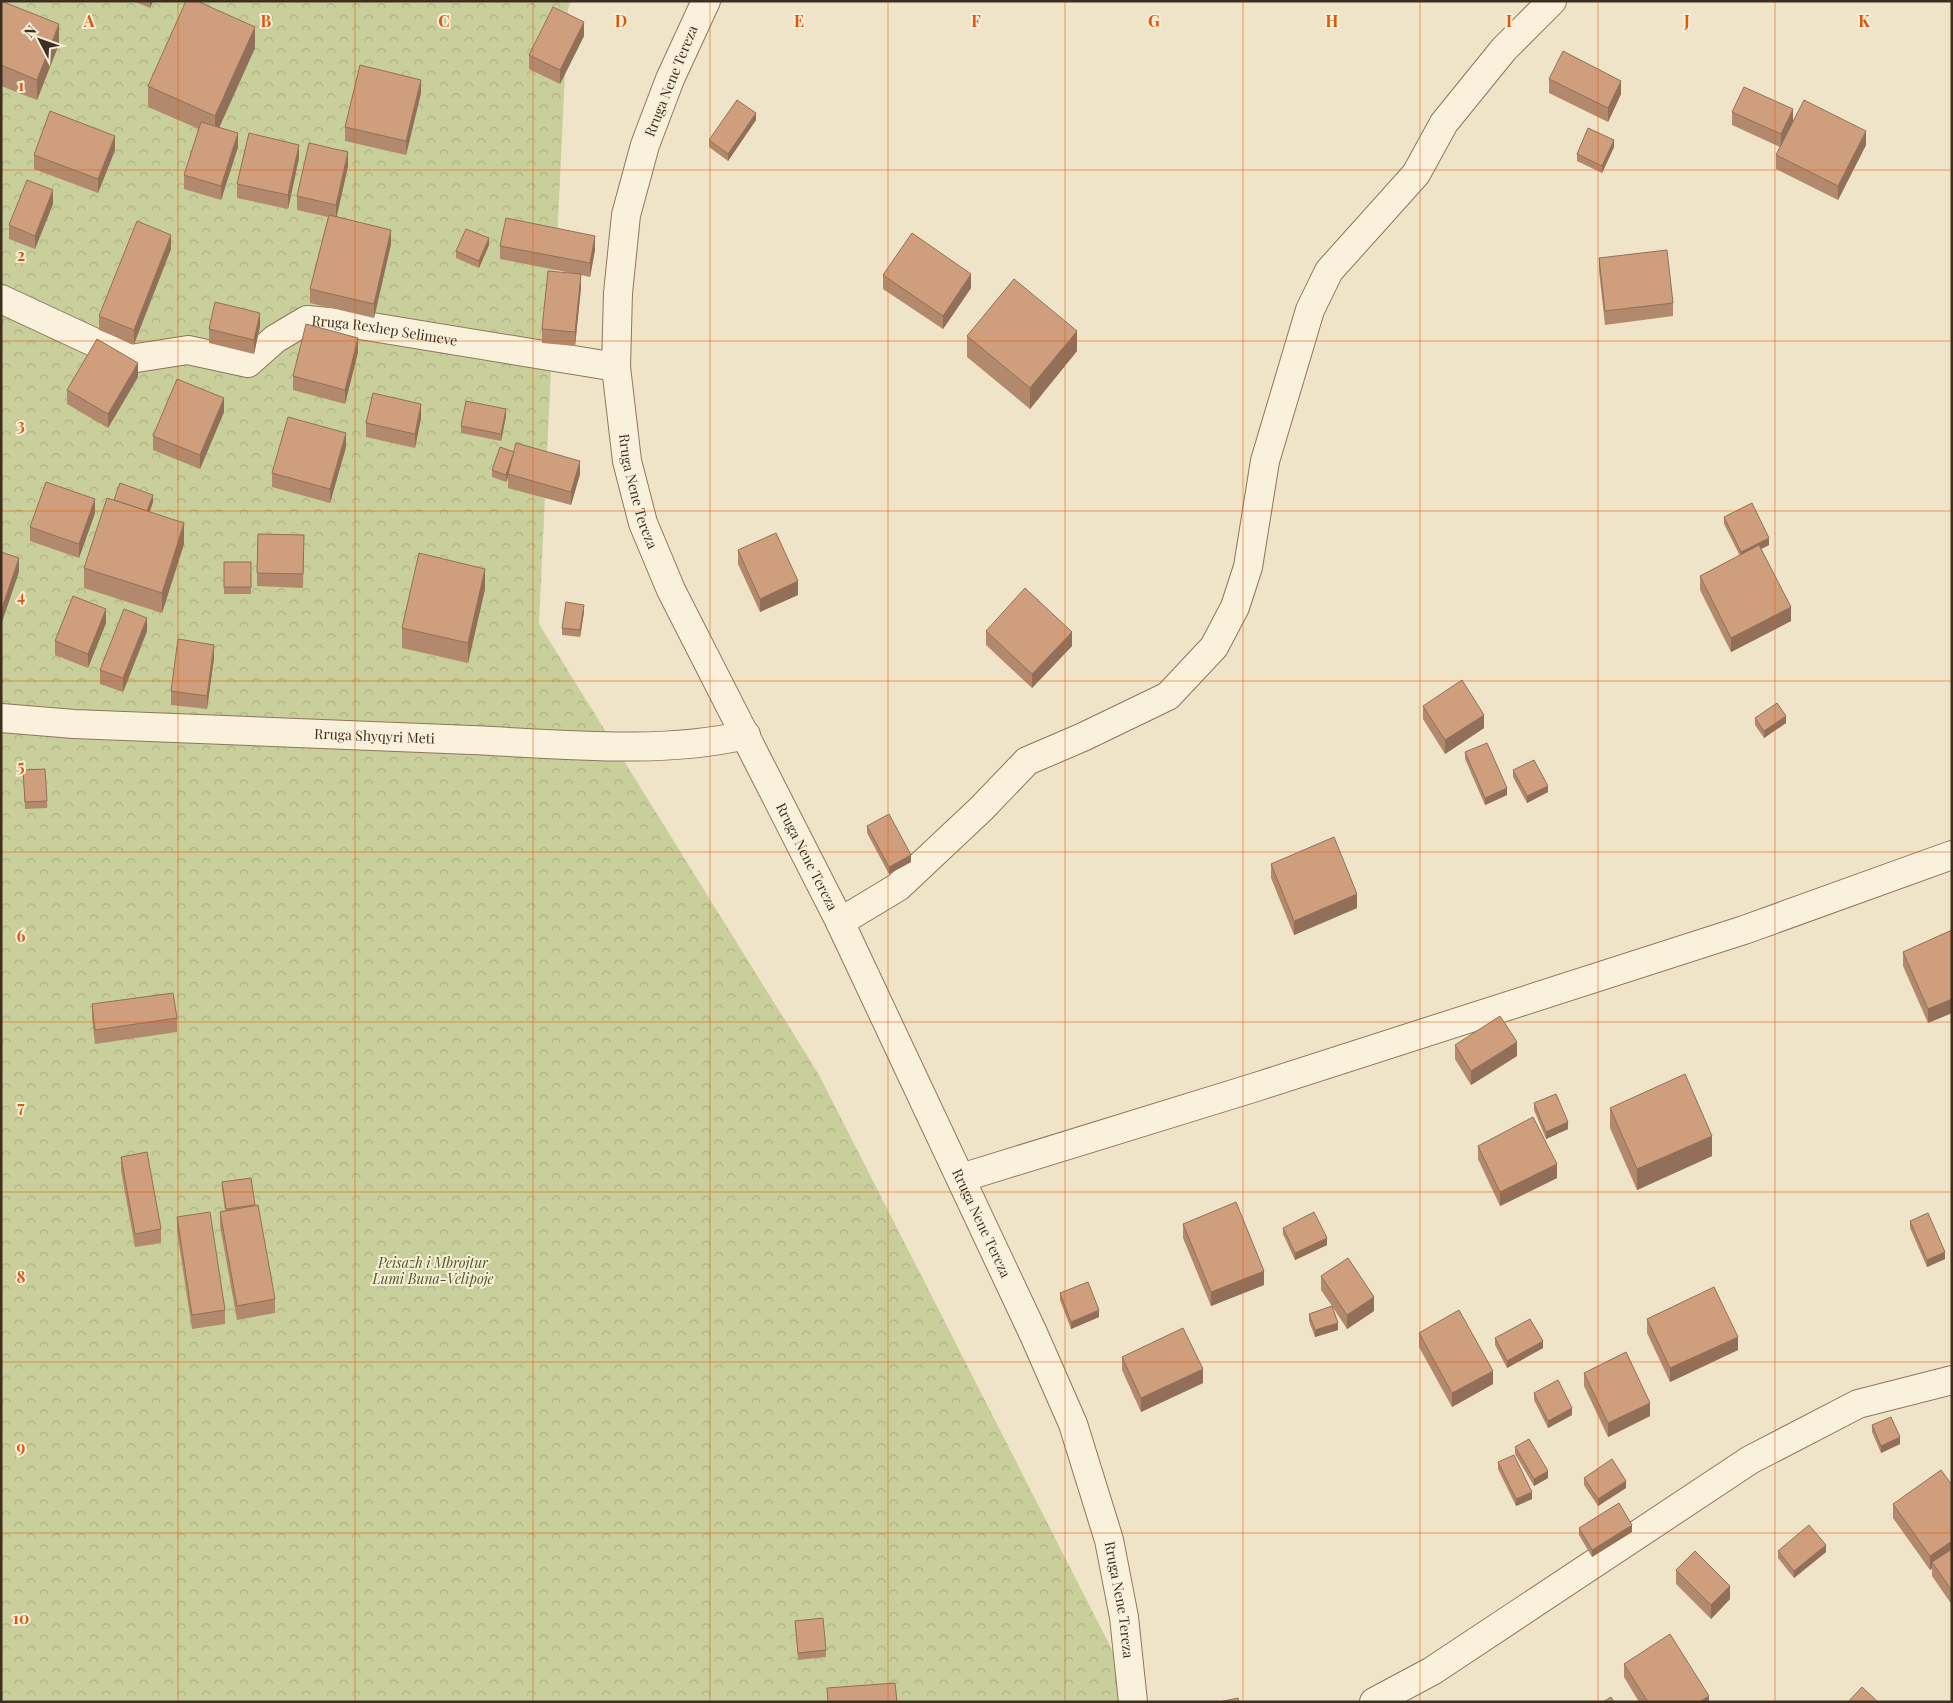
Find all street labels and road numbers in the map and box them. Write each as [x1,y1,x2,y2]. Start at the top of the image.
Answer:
street label: Rruga Nene Tereza [640,22,701,139]
street label: Rruga Rexhep Selimeve [311,310,459,350]
street label: Rruga Nene Tereza [615,433,663,551]
street label: Rruga Shyqyri Meti [314,724,435,748]
street label: Rruga Nene Tereza [772,799,843,913]
street label: Rruga Nene Tereza [948,1165,1016,1281]
street label: Rruga Nene Tereza [1100,1540,1138,1659]

